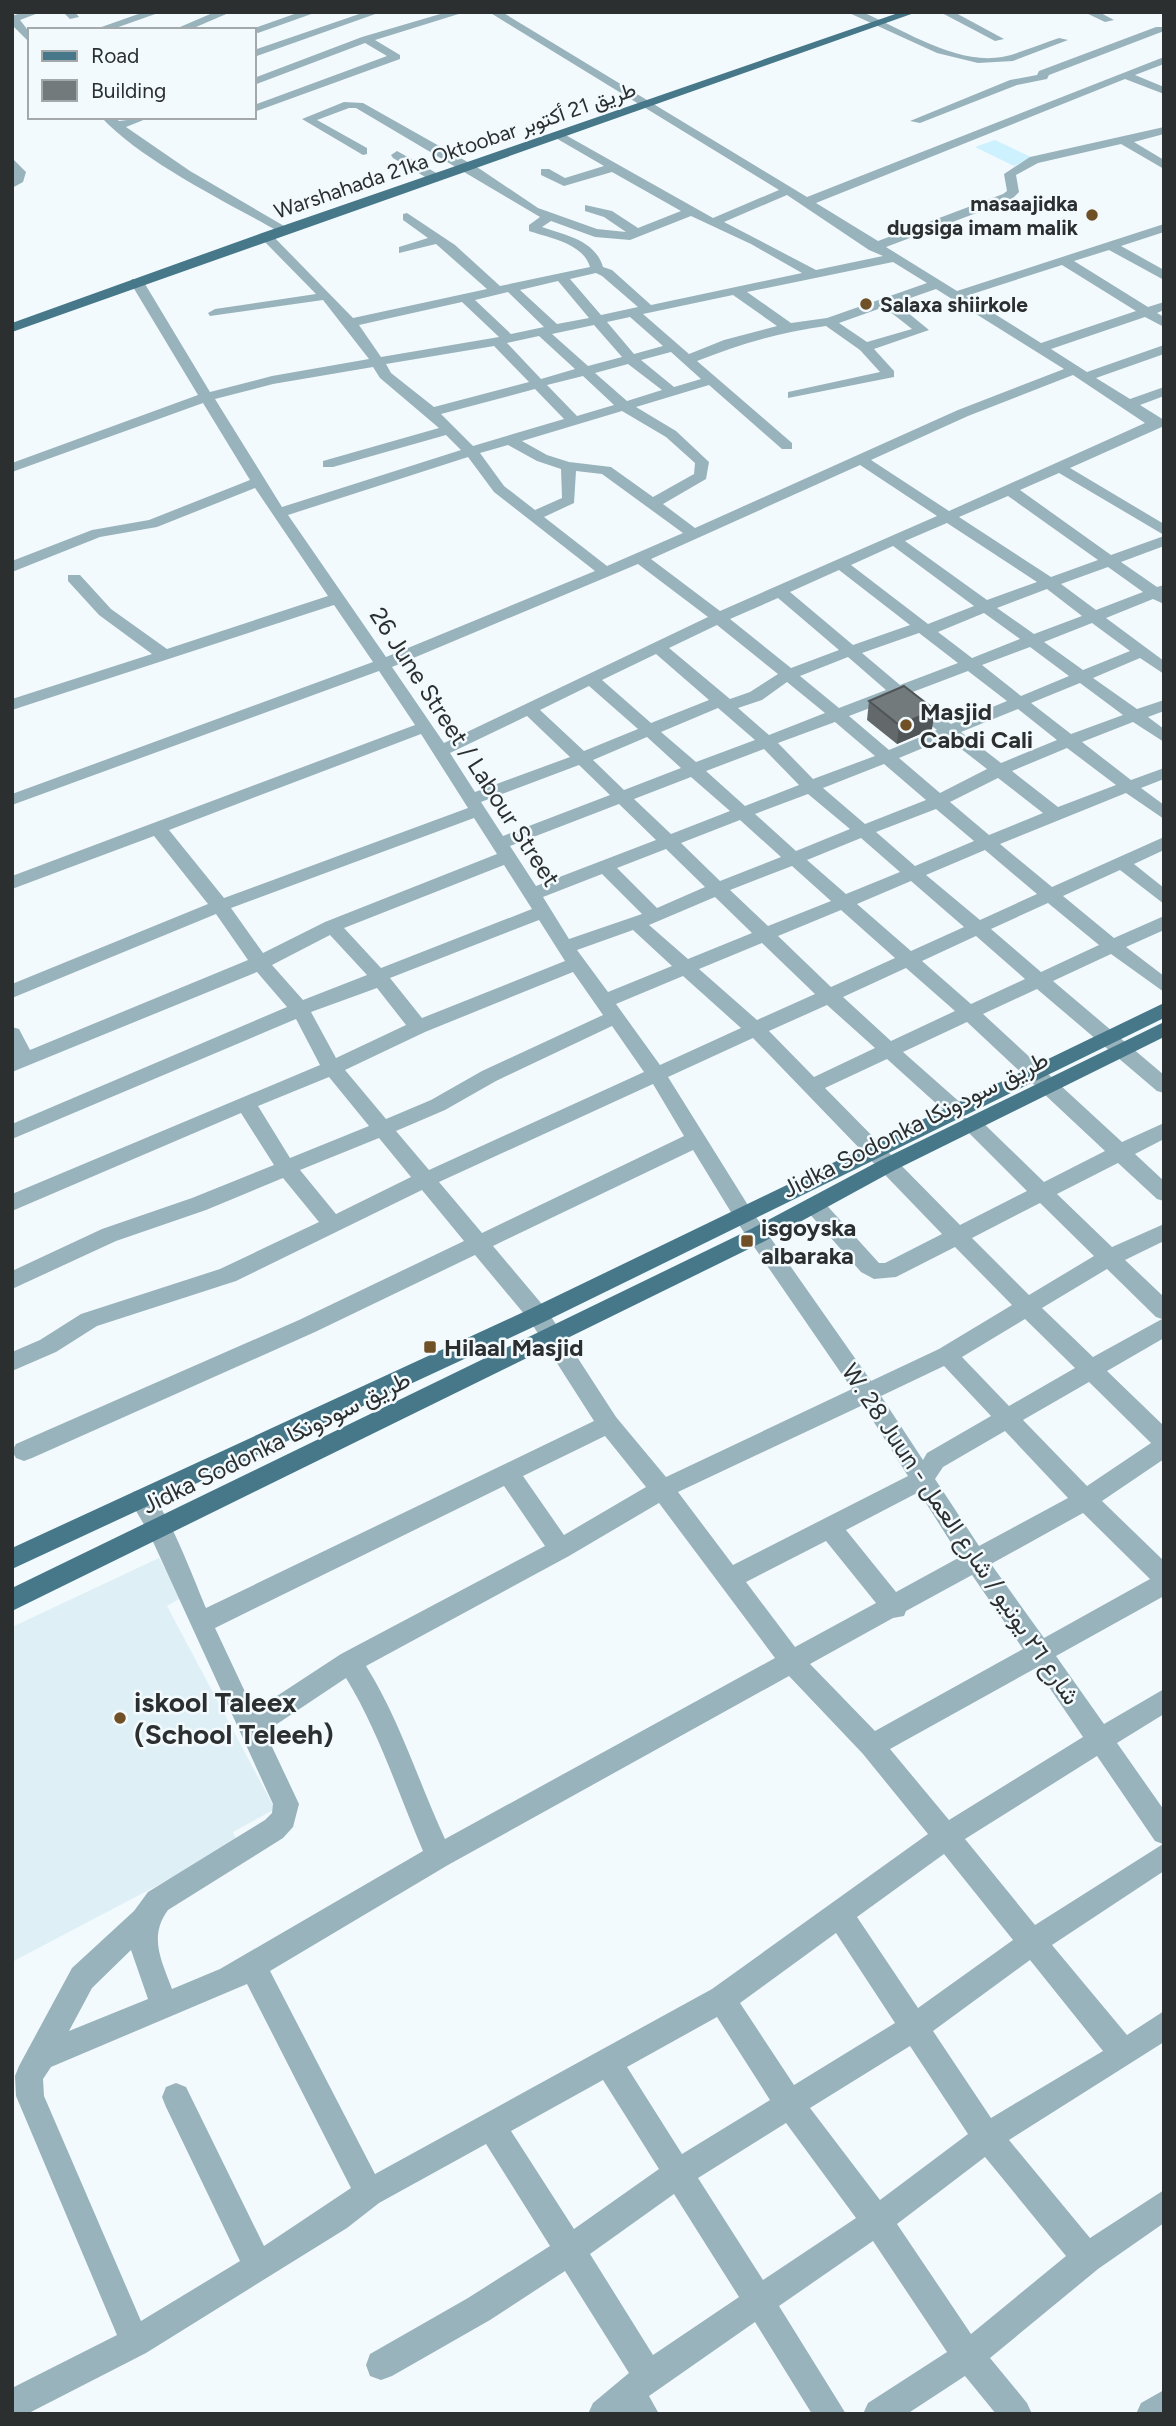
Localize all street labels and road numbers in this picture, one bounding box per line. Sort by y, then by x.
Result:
street label: Warshahada 21ka Oktoobar طريق 21 أكتوبر [271,76,640,225]
street label: 26 June Street / Labour Street [364,602,566,892]
street label: Jidka Sodonka طريق سودونكا [777,1044,1053,1205]
street label: W. 28 Juun - شارع ٢٦ يونيو / شارع العمل [834,1358,1086,1711]
street label: Jidka Sodonka طريق سودونكا [137,1364,415,1521]

